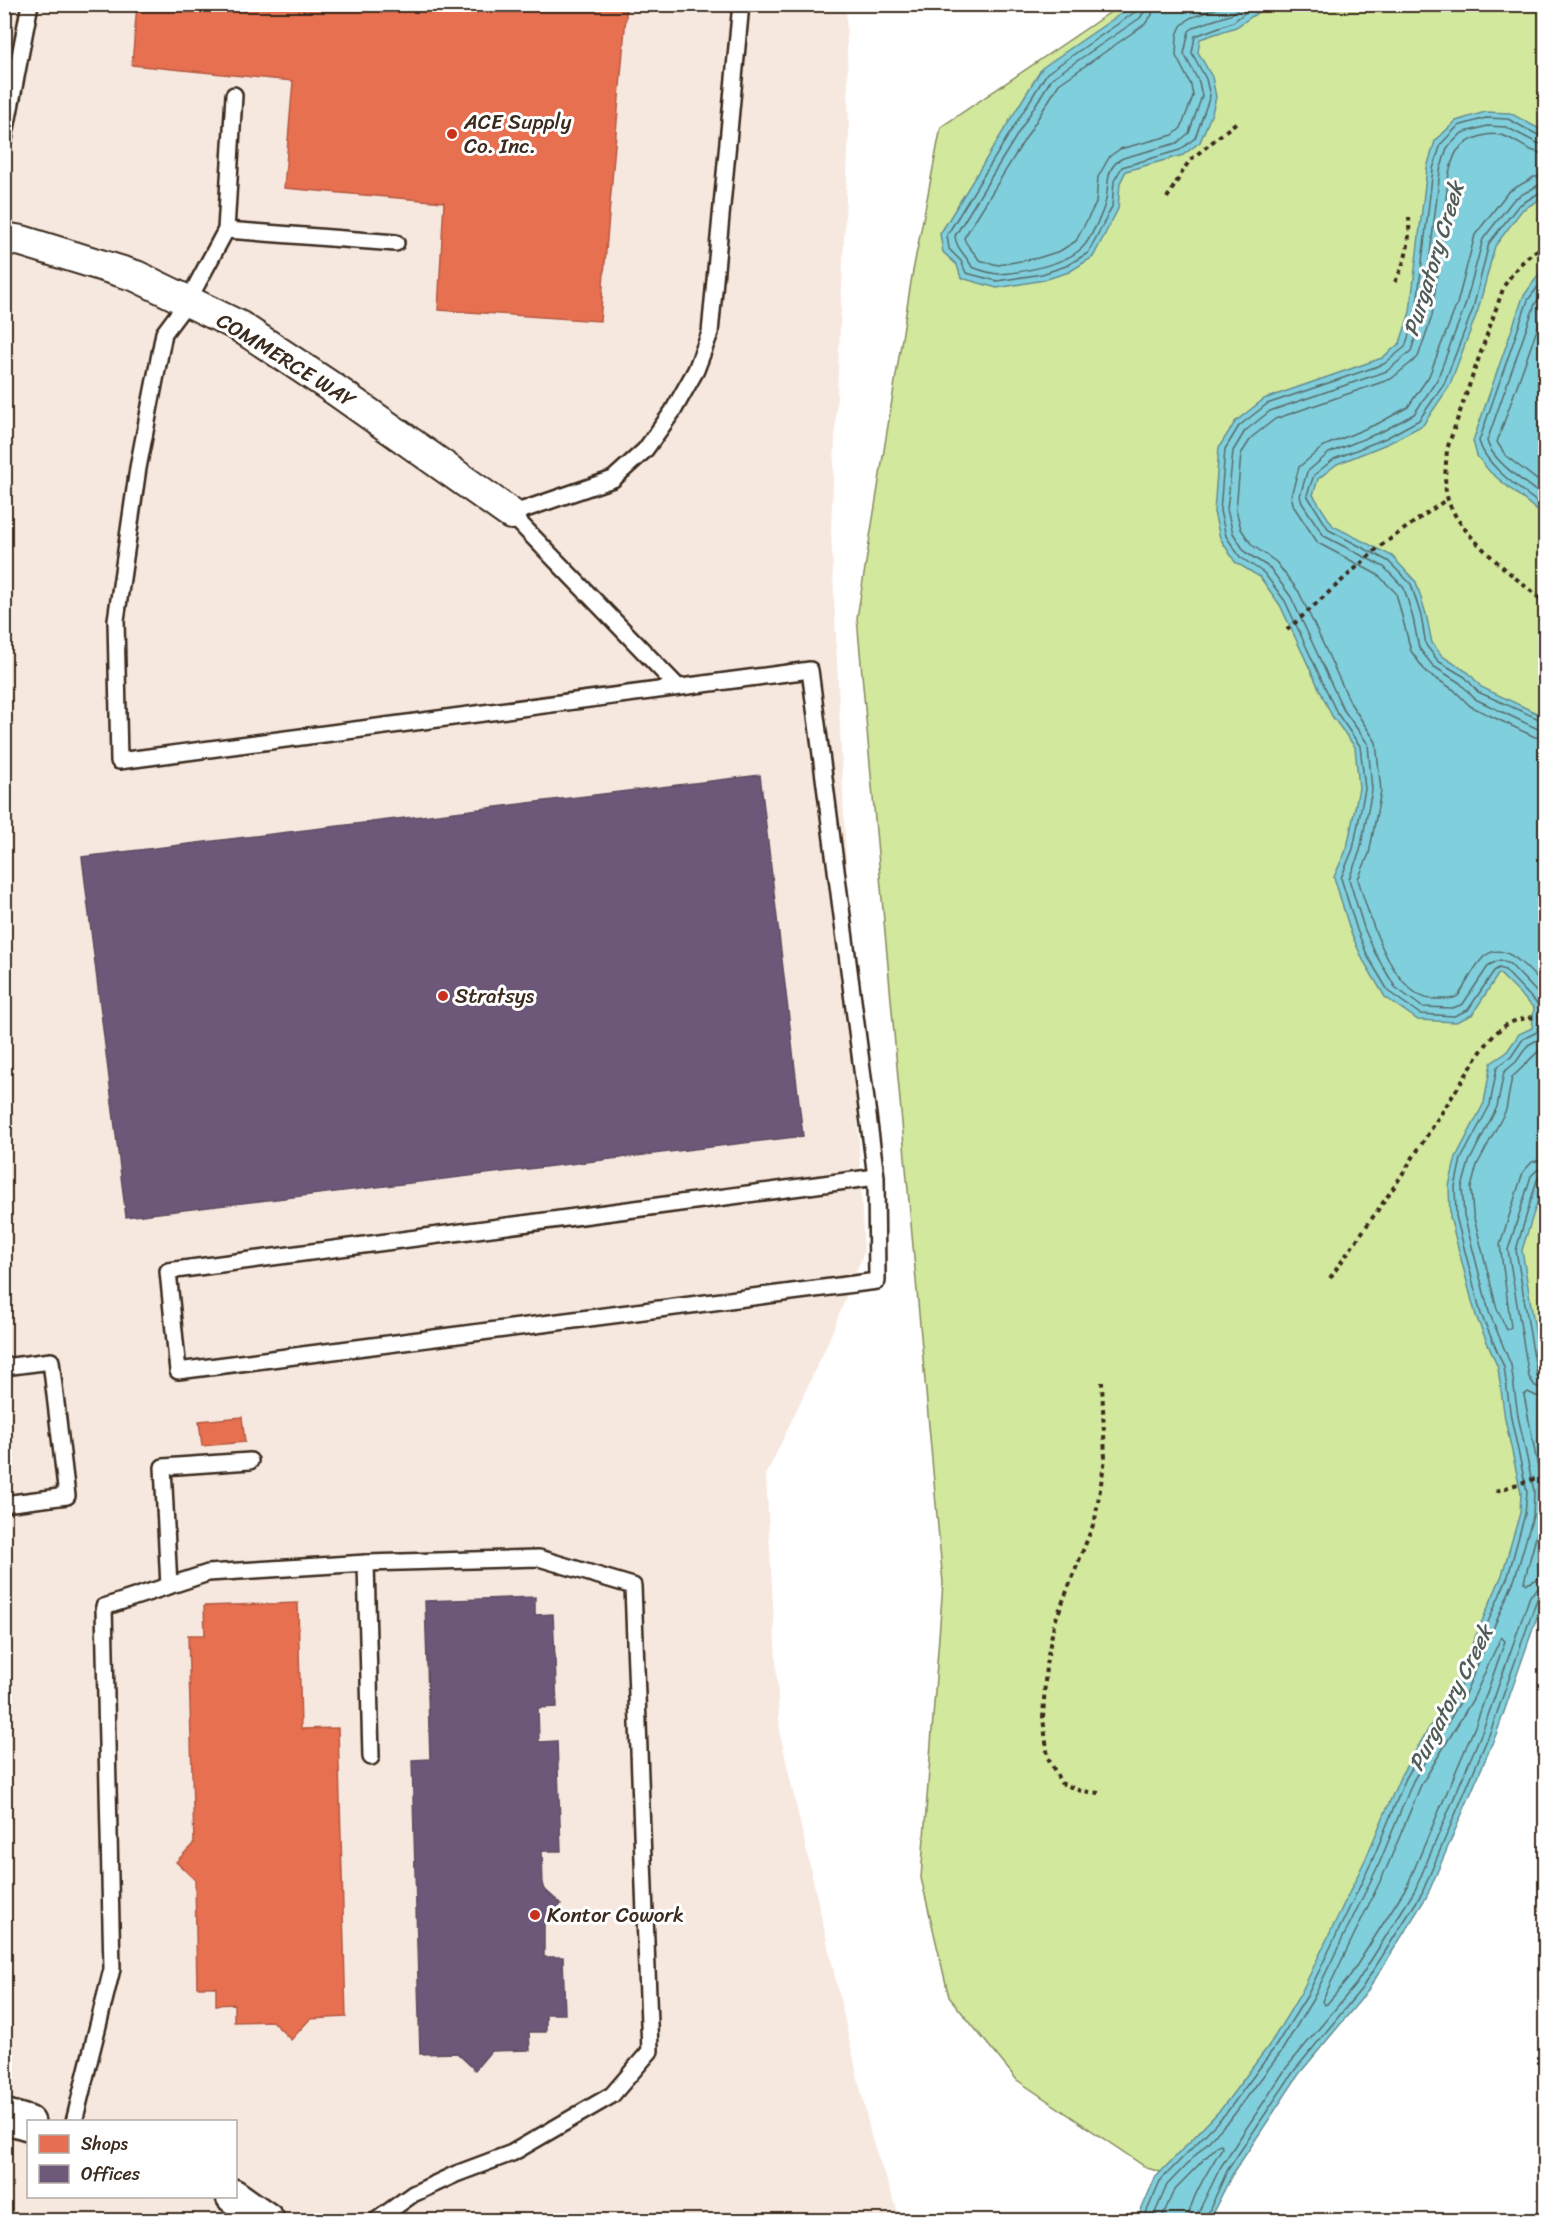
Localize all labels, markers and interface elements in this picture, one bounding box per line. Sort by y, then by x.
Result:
place label: ACE Supply Co. Inc. [463,103,572,165]
marker: ACE Supply Co. Inc. [445,127,459,141]
water label: Purgatory Creek [1392,174,1476,341]
street label: COMMERCE WAY [209,302,364,419]
place label: Stratsys [455,977,535,1015]
marker: Stratsys [436,989,450,1003]
water label: Purgatory Creek [1397,1615,1505,1778]
place label: Kontor Cowork [547,1896,684,1934]
marker: Kontor Cowork [528,1908,542,1922]
legend [27,2120,237,2198]
text: Shops [81,2128,128,2160]
text: Offices [81,2158,141,2190]

